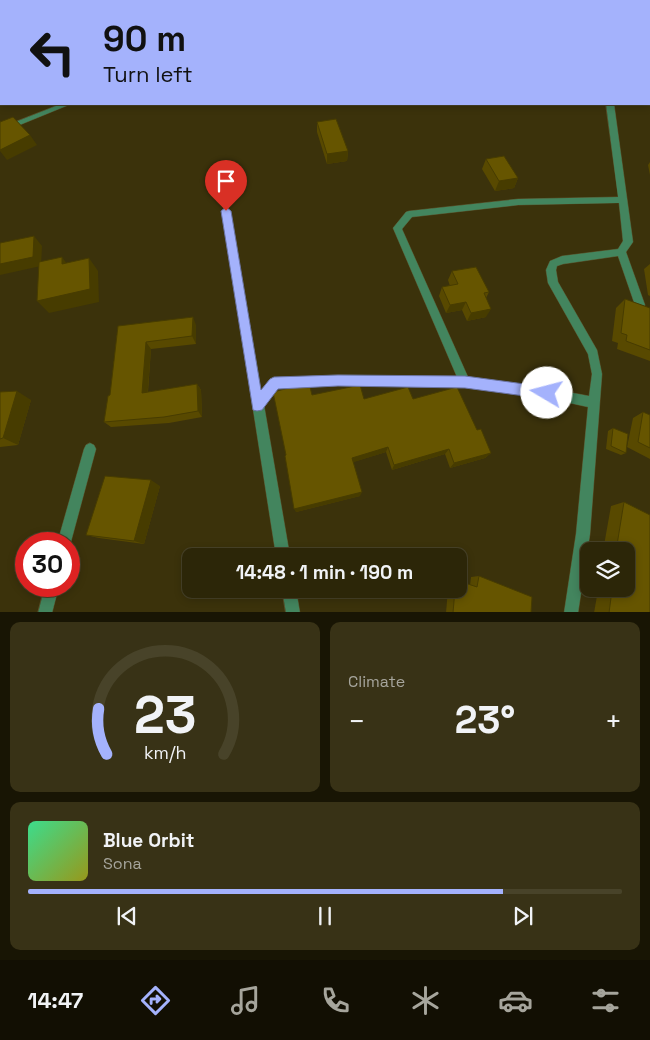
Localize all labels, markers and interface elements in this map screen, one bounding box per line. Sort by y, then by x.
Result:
text: 90 m [103,17,186,61]
icon: left [20,20,85,85]
text: Turn left [103,60,193,88]
pin [205,160,247,211]
icon: arrive [212,167,240,195]
position arrow [520,366,572,418]
speed limit sign: 30 [15,532,80,597]
map controls [580,542,635,597]
button: layers [580,542,635,597]
text: 14:48 · 1 min · 190 m [236,560,413,585]
text: Climate [348,671,405,692]
text: 23 [134,682,196,748]
text: 23° [455,696,515,744]
text: − [348,703,365,739]
text: + [605,703,622,739]
text: km/h [144,741,186,764]
text: Blue Orbit [103,828,194,853]
text: Sona [103,853,142,874]
icon: previous [113,902,141,930]
icon: pause [311,902,339,930]
icon: next [509,902,537,930]
icon: directions [138,983,173,1018]
icon: music [228,983,263,1018]
icon: phone [318,983,353,1018]
icon: climate [408,983,443,1018]
icon: car [498,983,533,1018]
icon: filters [588,983,623,1018]
text: 14:47 [27,986,83,1014]

